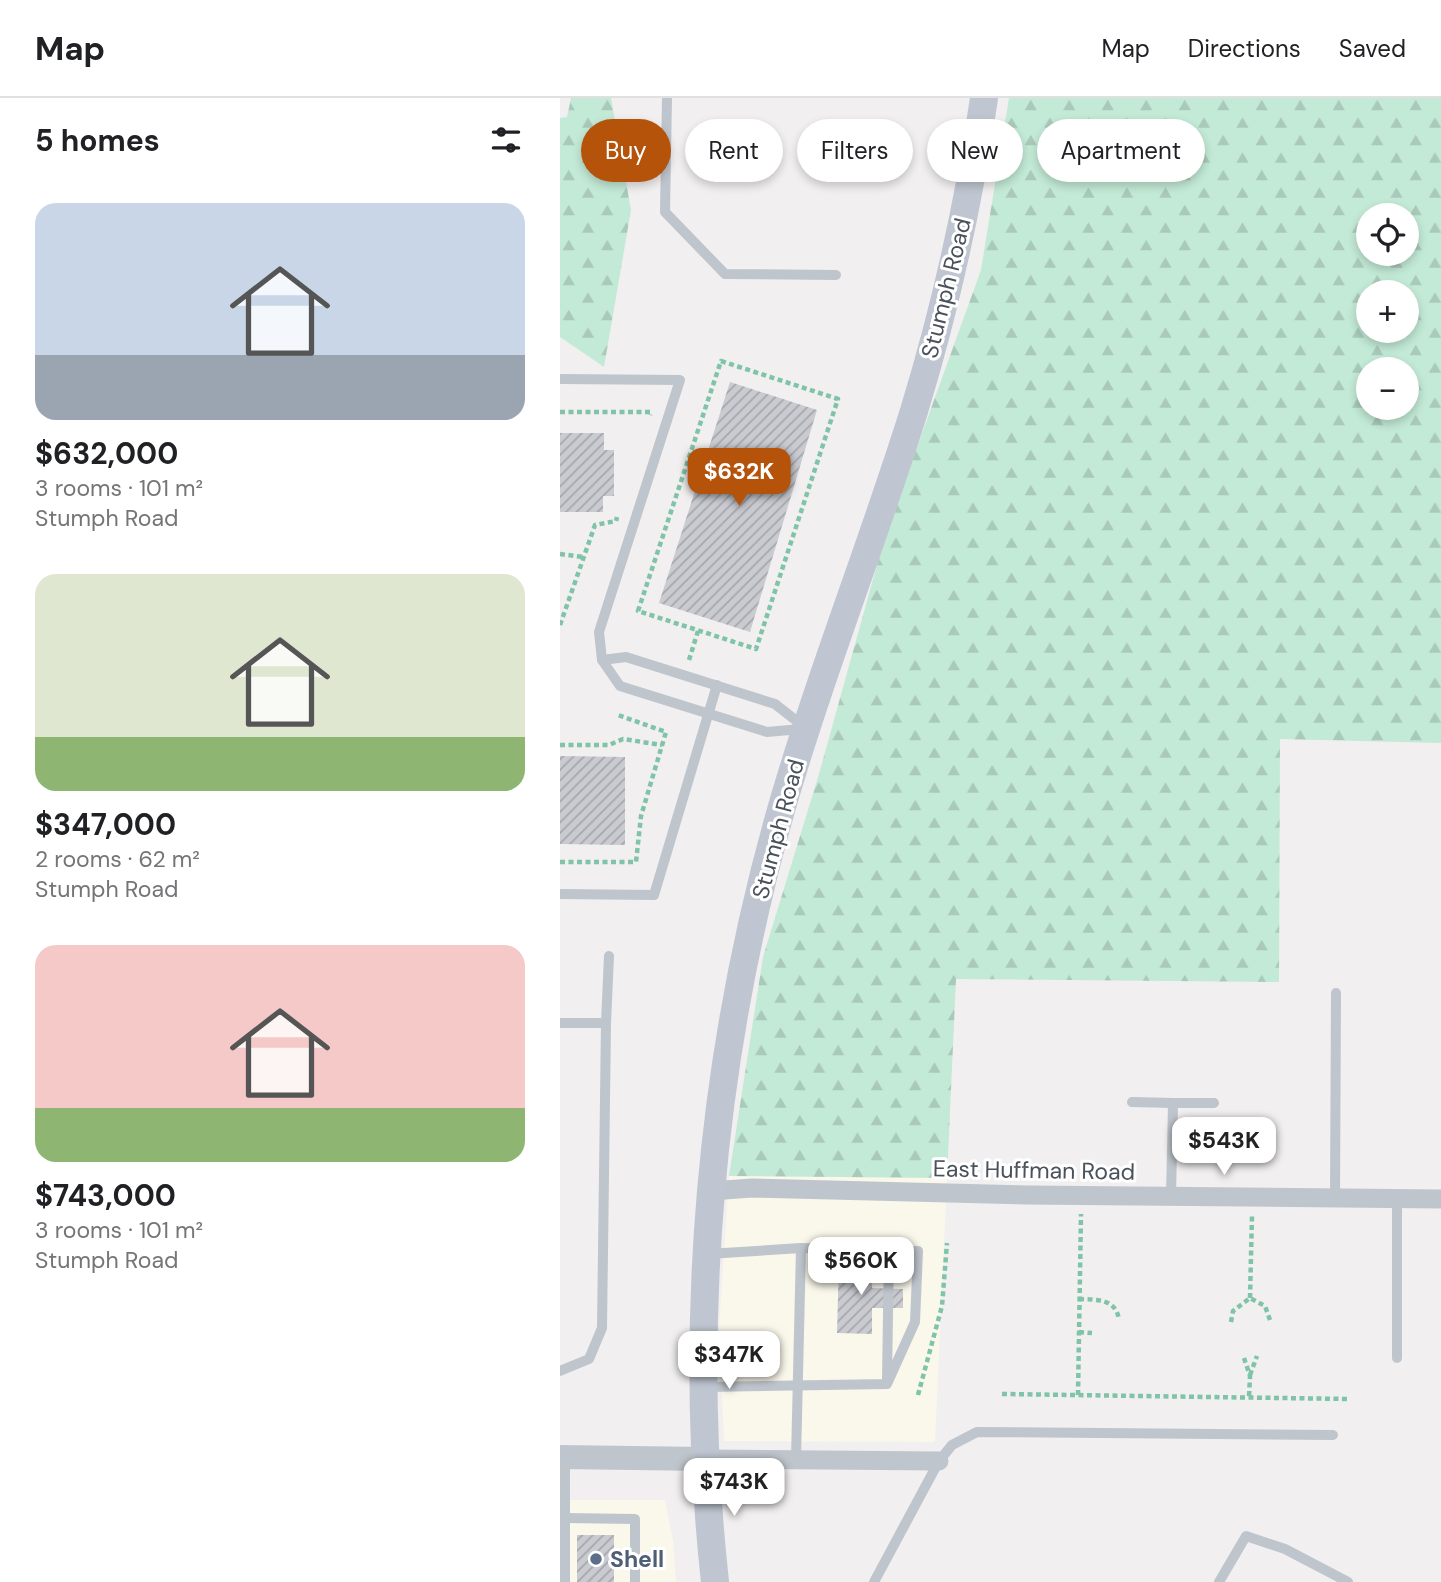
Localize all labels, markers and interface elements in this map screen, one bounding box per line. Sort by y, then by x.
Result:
text: Map [35,27,105,70]
text: Map [1102,33,1150,64]
text: Directions [1188,33,1301,64]
text: Saved [1339,33,1406,64]
chip: Buy [581,119,671,182]
chip: Rent [685,119,783,182]
chip: Filters [797,119,913,182]
chip: New [927,119,1023,182]
chip: Apartment [1037,119,1205,182]
text: 5 homes [35,121,160,160]
icon: filters [487,121,525,159]
map controls [1356,203,1419,420]
button: locate [1356,203,1419,266]
street label: Stumph Road [914,215,978,361]
icon: home [217,248,343,374]
button: + [1356,280,1419,343]
button: − [1356,357,1419,420]
text: $632,000 [35,434,178,473]
pin: $632K [690,448,788,508]
text: $632K [704,456,774,486]
text: 3 rooms · 101 m² [35,473,203,503]
text: Stumph Road [35,503,178,533]
icon: home [217,619,343,745]
street label: Stumph Road [745,756,811,902]
text: $347,000 [35,805,176,844]
text: 2 rooms · 62 m² [35,844,200,874]
text: Stumph Road [35,874,178,904]
icon: home [217,990,343,1116]
pin: $543K [1175,1118,1273,1177]
text: $543K [1188,1125,1260,1155]
street label: East Huffman Road [933,1153,1135,1187]
text: $743,000 [35,1176,176,1215]
text: 3 rooms · 101 m² [35,1215,203,1245]
pin: $560K [812,1238,910,1297]
text: Stumph Road [35,1245,178,1275]
text: $560K [824,1245,898,1275]
pin: $347K [680,1332,778,1391]
text: $347K [694,1339,764,1369]
pin: $743K [685,1458,783,1518]
text: $743K [700,1466,768,1496]
place label: Shell [610,1544,664,1574]
marker: Shell [588,1551,604,1567]

